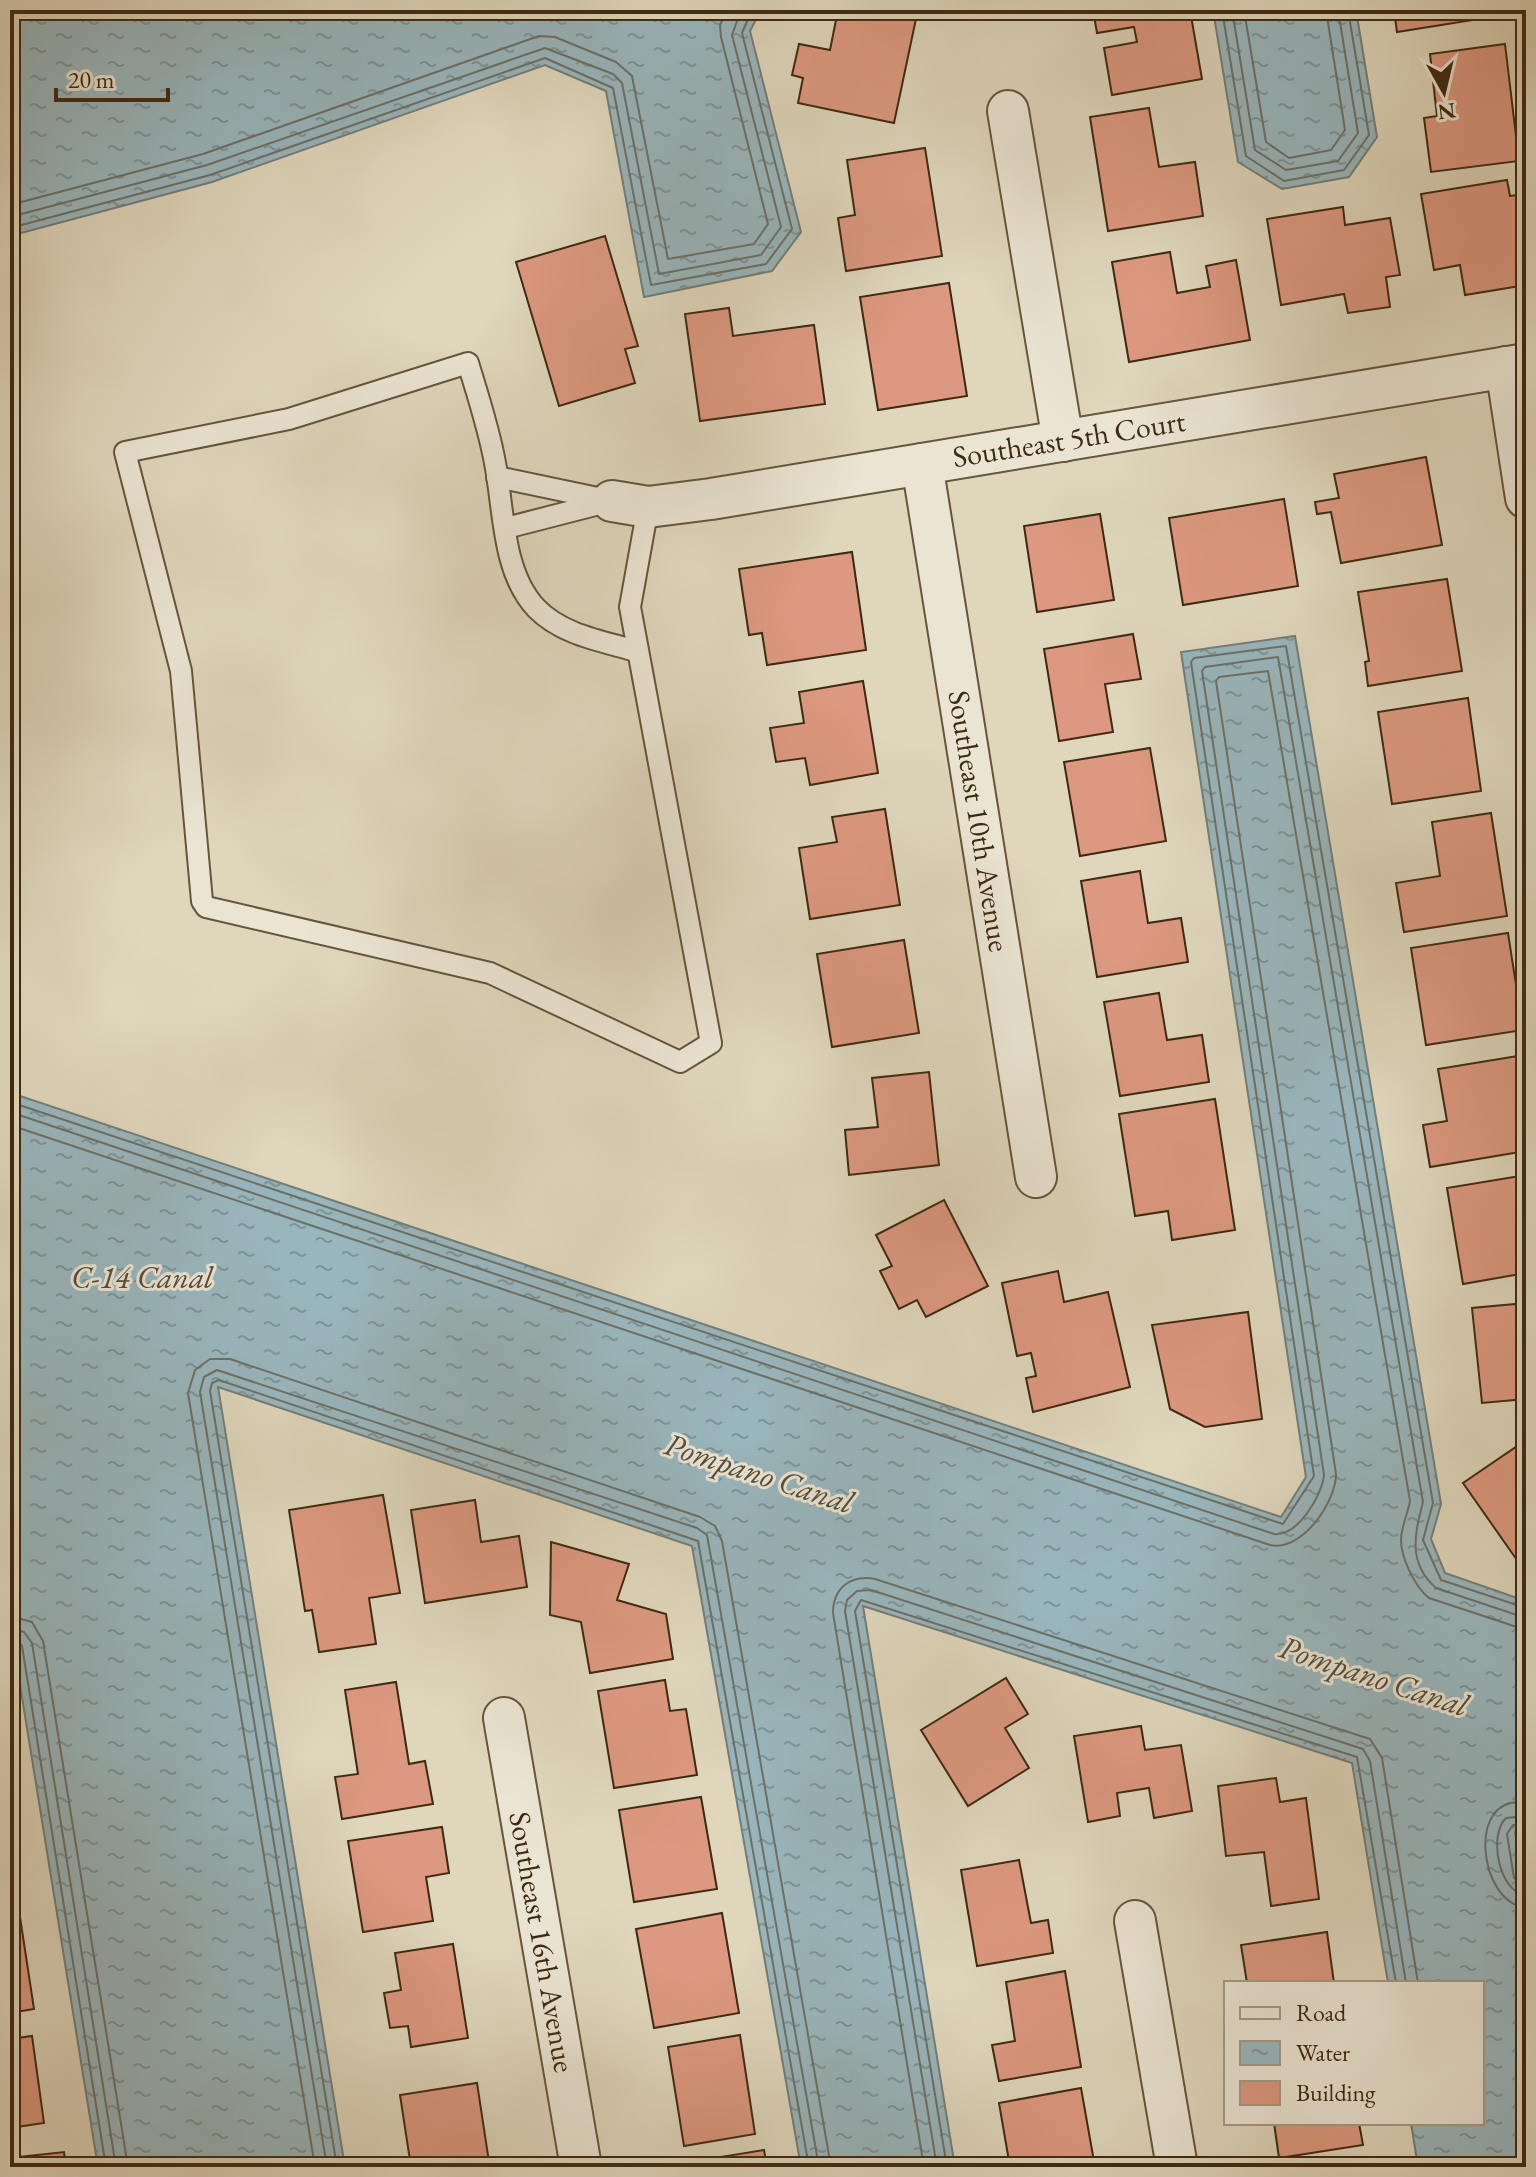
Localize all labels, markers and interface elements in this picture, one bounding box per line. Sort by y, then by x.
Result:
scale bar [56,52,168,102]
north arrow [1404,52,1484,132]
text: 20 m [68,64,115,95]
text: N [1436,96,1458,127]
street label: Southeast 5th Court [950,401,1189,476]
street label: Southeast 10th Avenue [940,687,1019,954]
water label: C-14 Canal [71,1256,214,1298]
water label: Pompano Canal [659,1423,860,1524]
water label: Pompano Canal [1274,1626,1475,1727]
street label: Southeast 16th Avenue [500,1809,585,2075]
legend [1224,1981,1484,2125]
text: Road [1296,1997,1347,2028]
text: Water [1296,2037,1350,2068]
text: Building [1296,2077,1376,2108]

